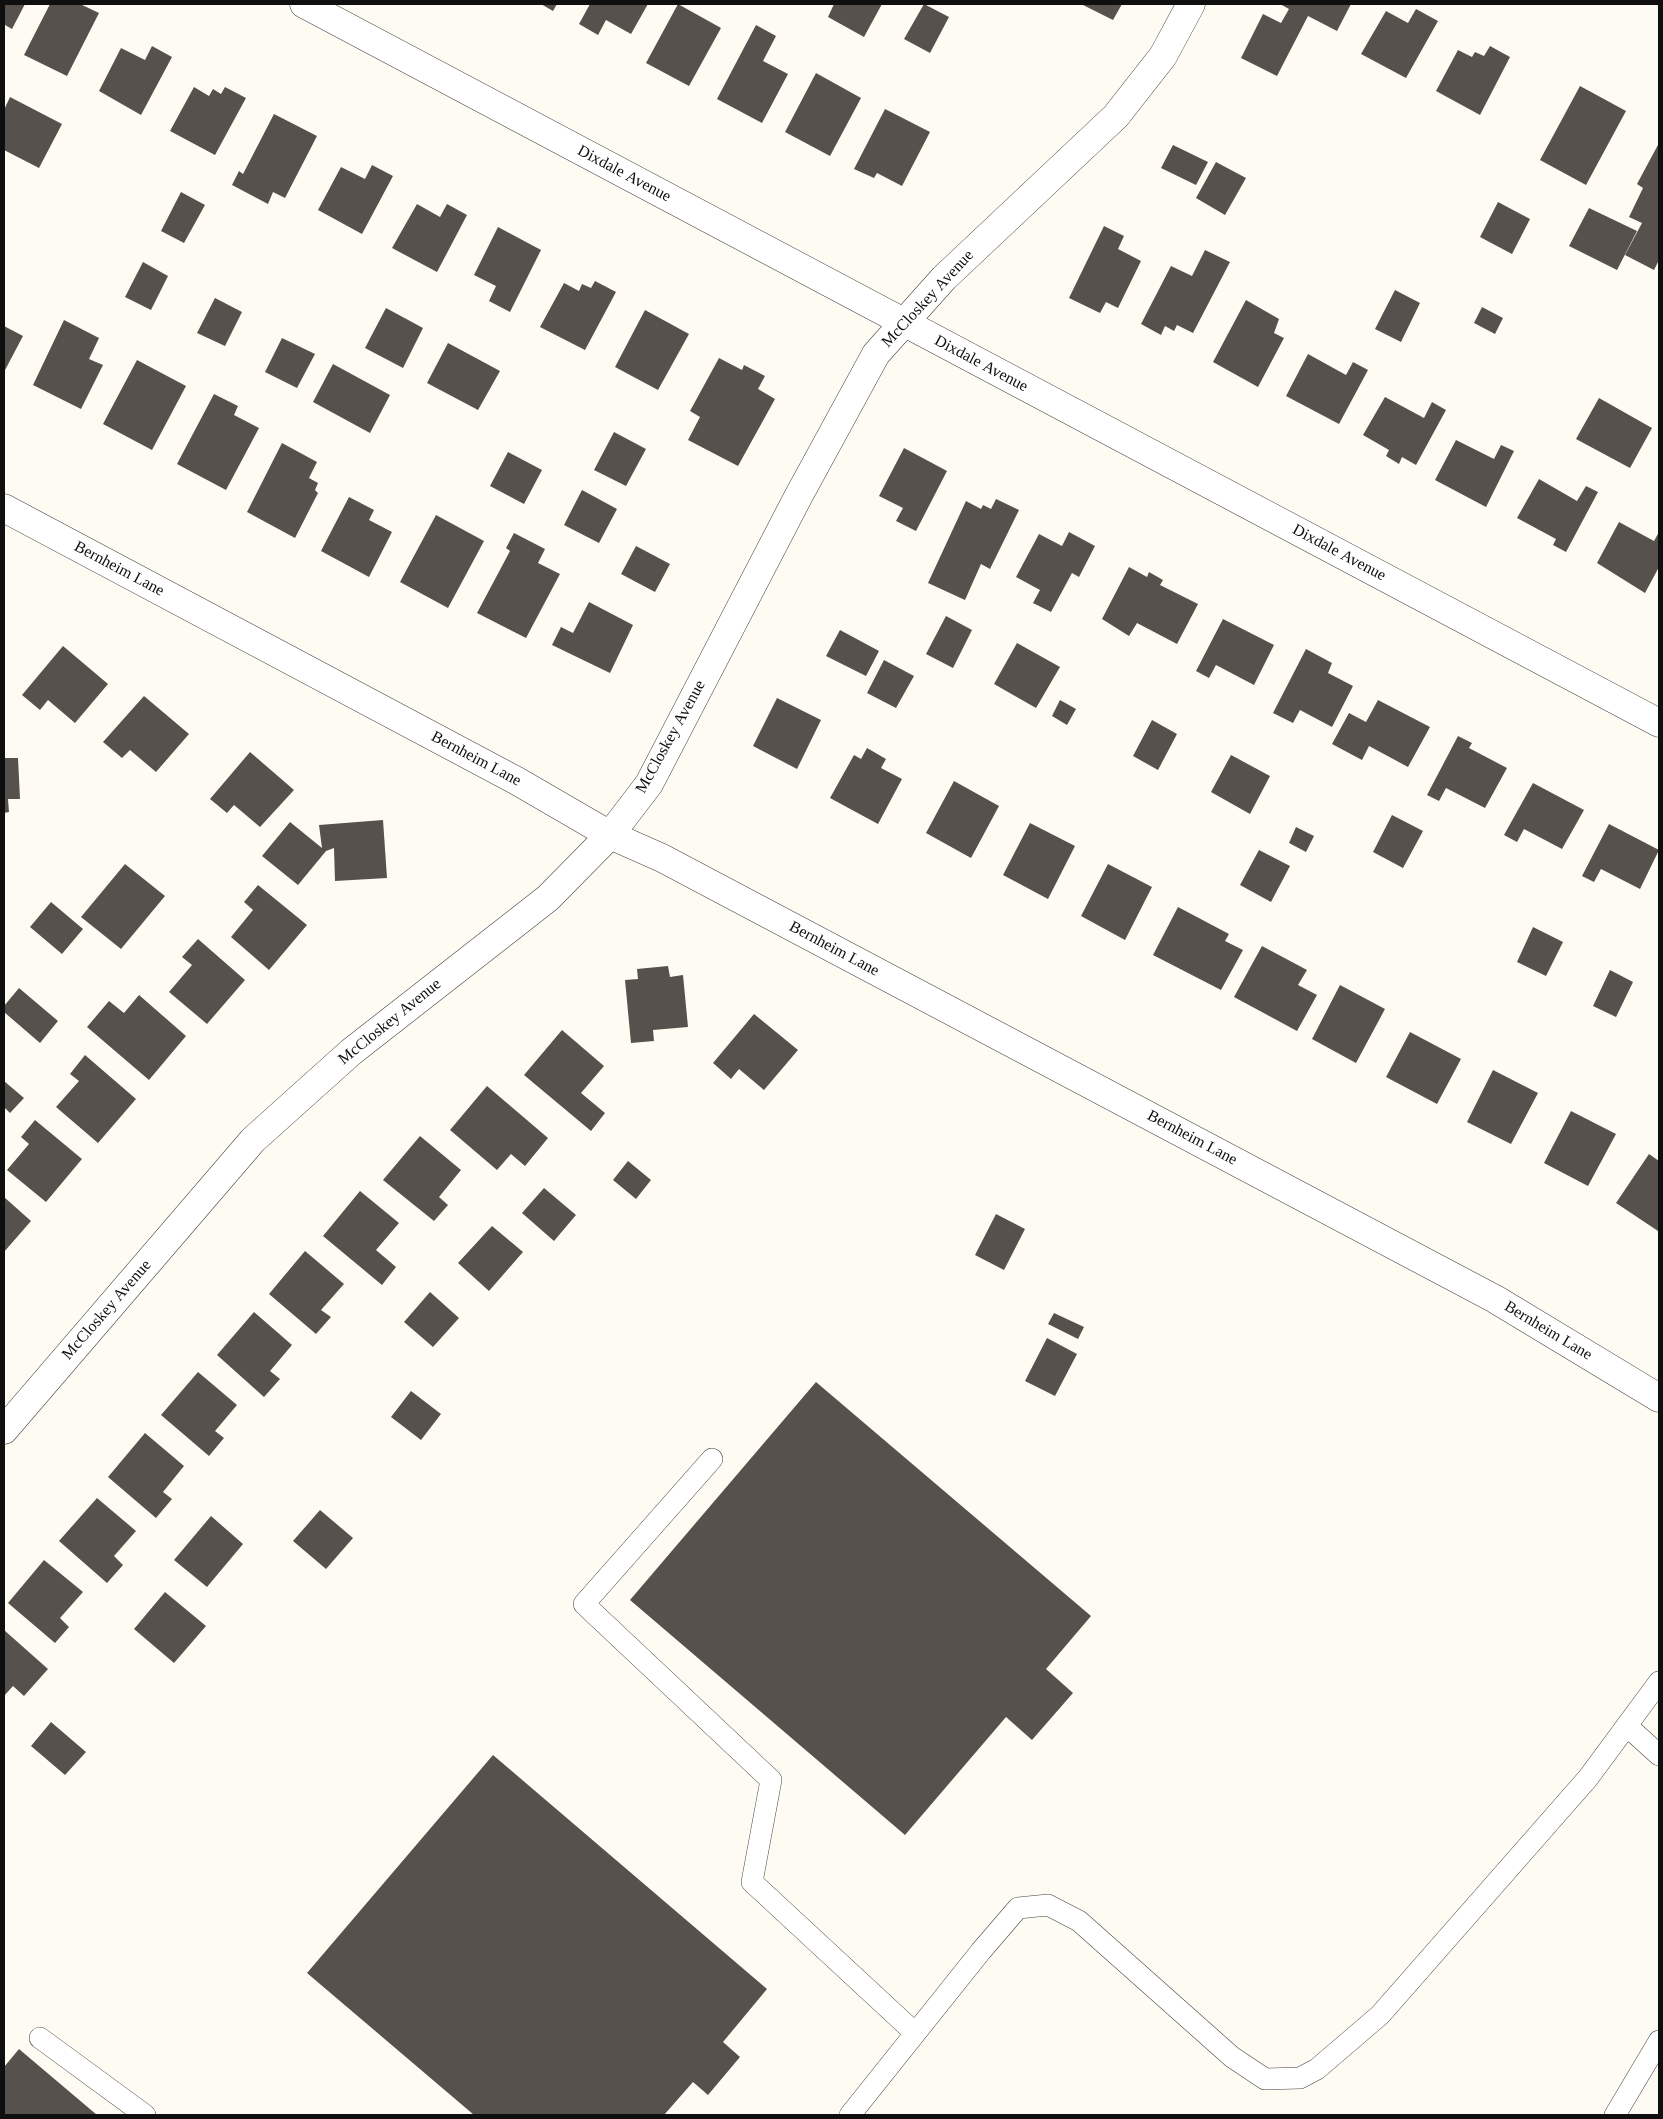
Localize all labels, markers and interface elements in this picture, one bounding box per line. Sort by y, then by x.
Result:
street label: Dixdale Avenue [574,141,674,207]
street label: McCloskey Avenue [878,246,978,352]
street label: Dixdale Avenue [931,331,1031,397]
street label: Dixdale Avenue [1289,520,1389,586]
street label: Bernheim Lane [71,537,167,601]
street label: McCloskey Avenue [632,677,710,797]
street label: Bernheim Lane [428,727,524,791]
street label: Bernheim Lane [786,917,882,981]
street label: McCloskey Avenue [335,975,445,1069]
street label: Bernheim Lane [1144,1106,1240,1170]
street label: McCloskey Avenue [58,1256,156,1364]
street label: Bernheim Lane [1501,1297,1595,1365]

